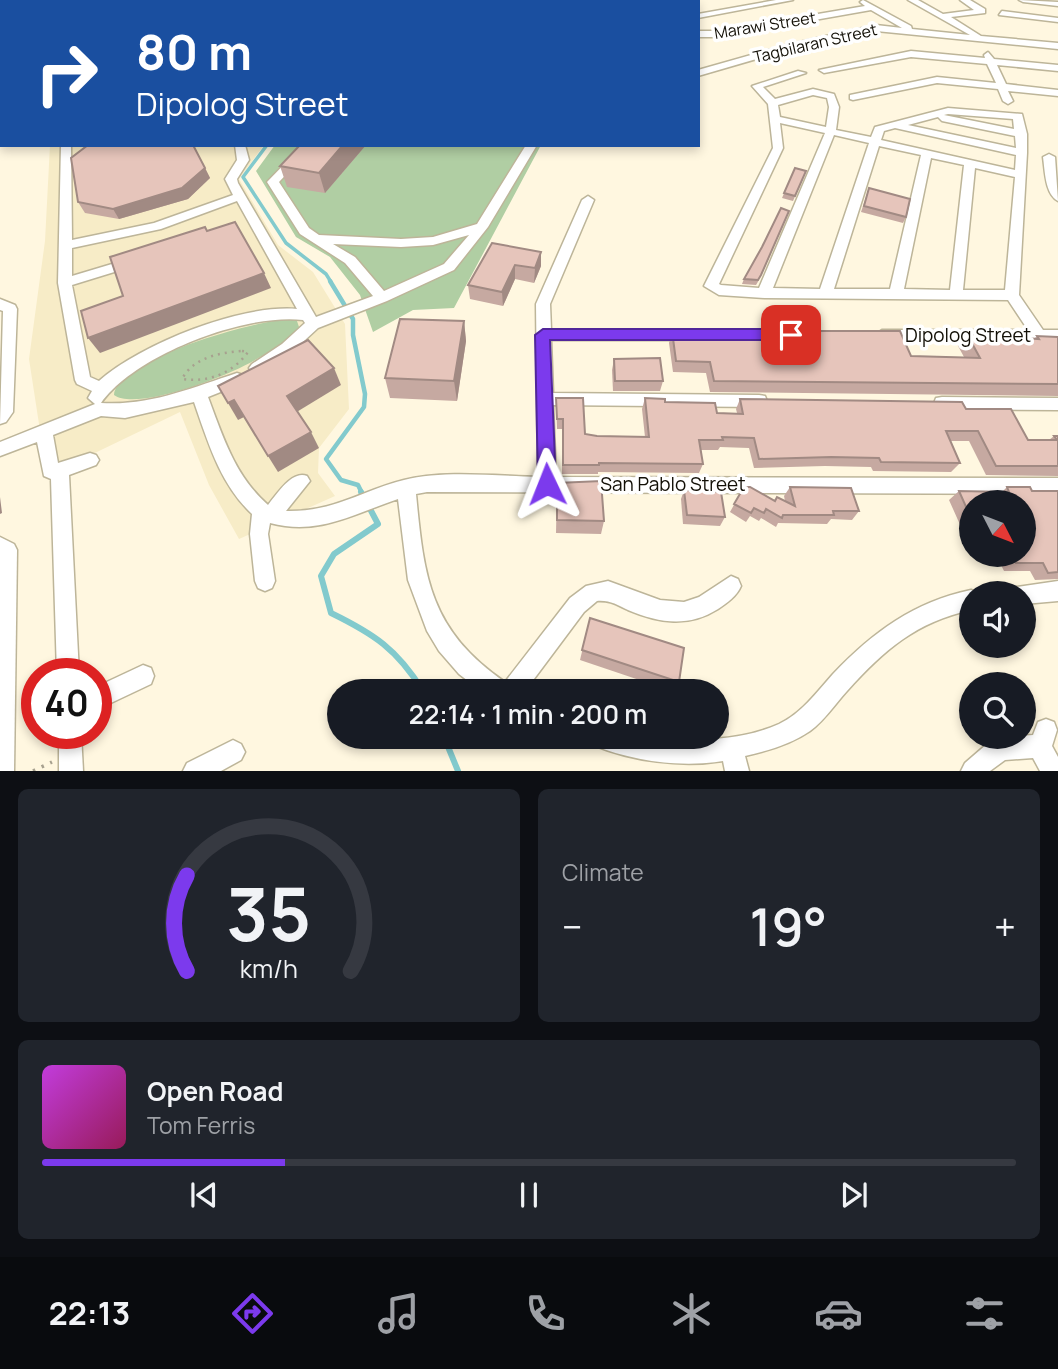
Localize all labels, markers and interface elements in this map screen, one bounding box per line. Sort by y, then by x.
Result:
street label: Marawi Street [713,6,817,44]
text: 80 m [136,18,252,85]
street label: Tagbilaran Street [751,18,879,68]
icon: right [21,28,112,119]
text: Dipolog Street [136,82,349,126]
pin [761,305,821,365]
icon: arrive [772,316,810,354]
street label: Dipolog Street [905,322,1031,348]
position arrow [510,447,584,521]
street label: San Pablo Street [600,471,746,497]
north arrow [959,490,1036,567]
map controls [959,490,1036,749]
button: sound [959,581,1036,658]
speed limit sign: 40 [21,658,112,749]
button: search [959,672,1036,749]
text: 22:14 · 1 min · 200 m [409,696,647,732]
text: Climate [562,856,644,888]
text: 35 [227,864,312,964]
text: 19° [749,891,827,962]
text: − [562,900,583,952]
text: + [994,900,1016,952]
text: km/h [240,951,298,986]
text: Open Road [147,1073,283,1109]
text: Tom Ferris [147,1109,255,1141]
icon: previous [185,1176,223,1214]
icon: pause [510,1176,548,1214]
icon: next [835,1176,873,1214]
icon: directions [228,1289,277,1338]
icon: music [374,1289,423,1338]
icon: phone [521,1289,570,1338]
icon: climate [667,1289,716,1338]
icon: car [814,1289,863,1338]
icon: filters [960,1289,1009,1338]
text: 22:13 [49,1291,130,1335]

